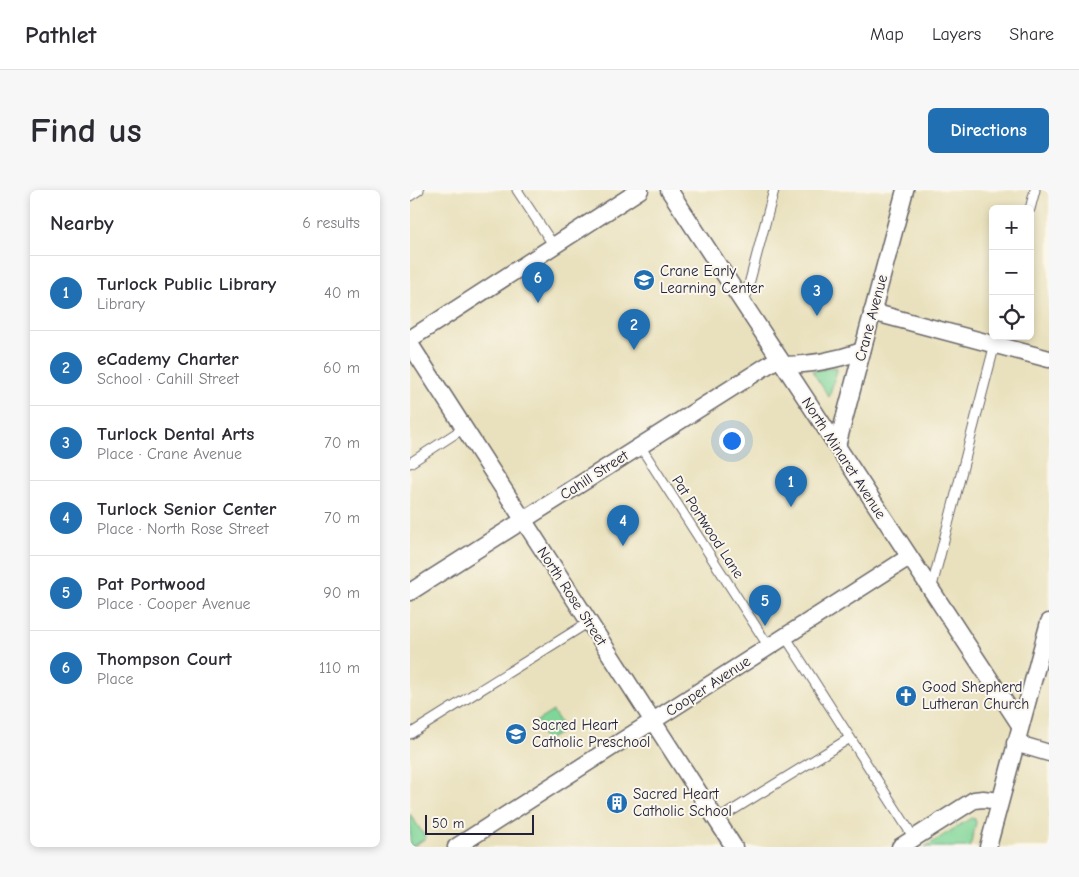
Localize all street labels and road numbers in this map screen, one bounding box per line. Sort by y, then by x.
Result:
street label: Crane Avenue [851,272,891,363]
street label: North Minaret Avenue [798,394,890,523]
street label: Cahill Street [557,446,632,504]
street label: Pat Portwood Lane [668,472,748,582]
street label: North Rose Street [533,543,611,649]
street label: Cooper Avenue [662,652,754,720]

